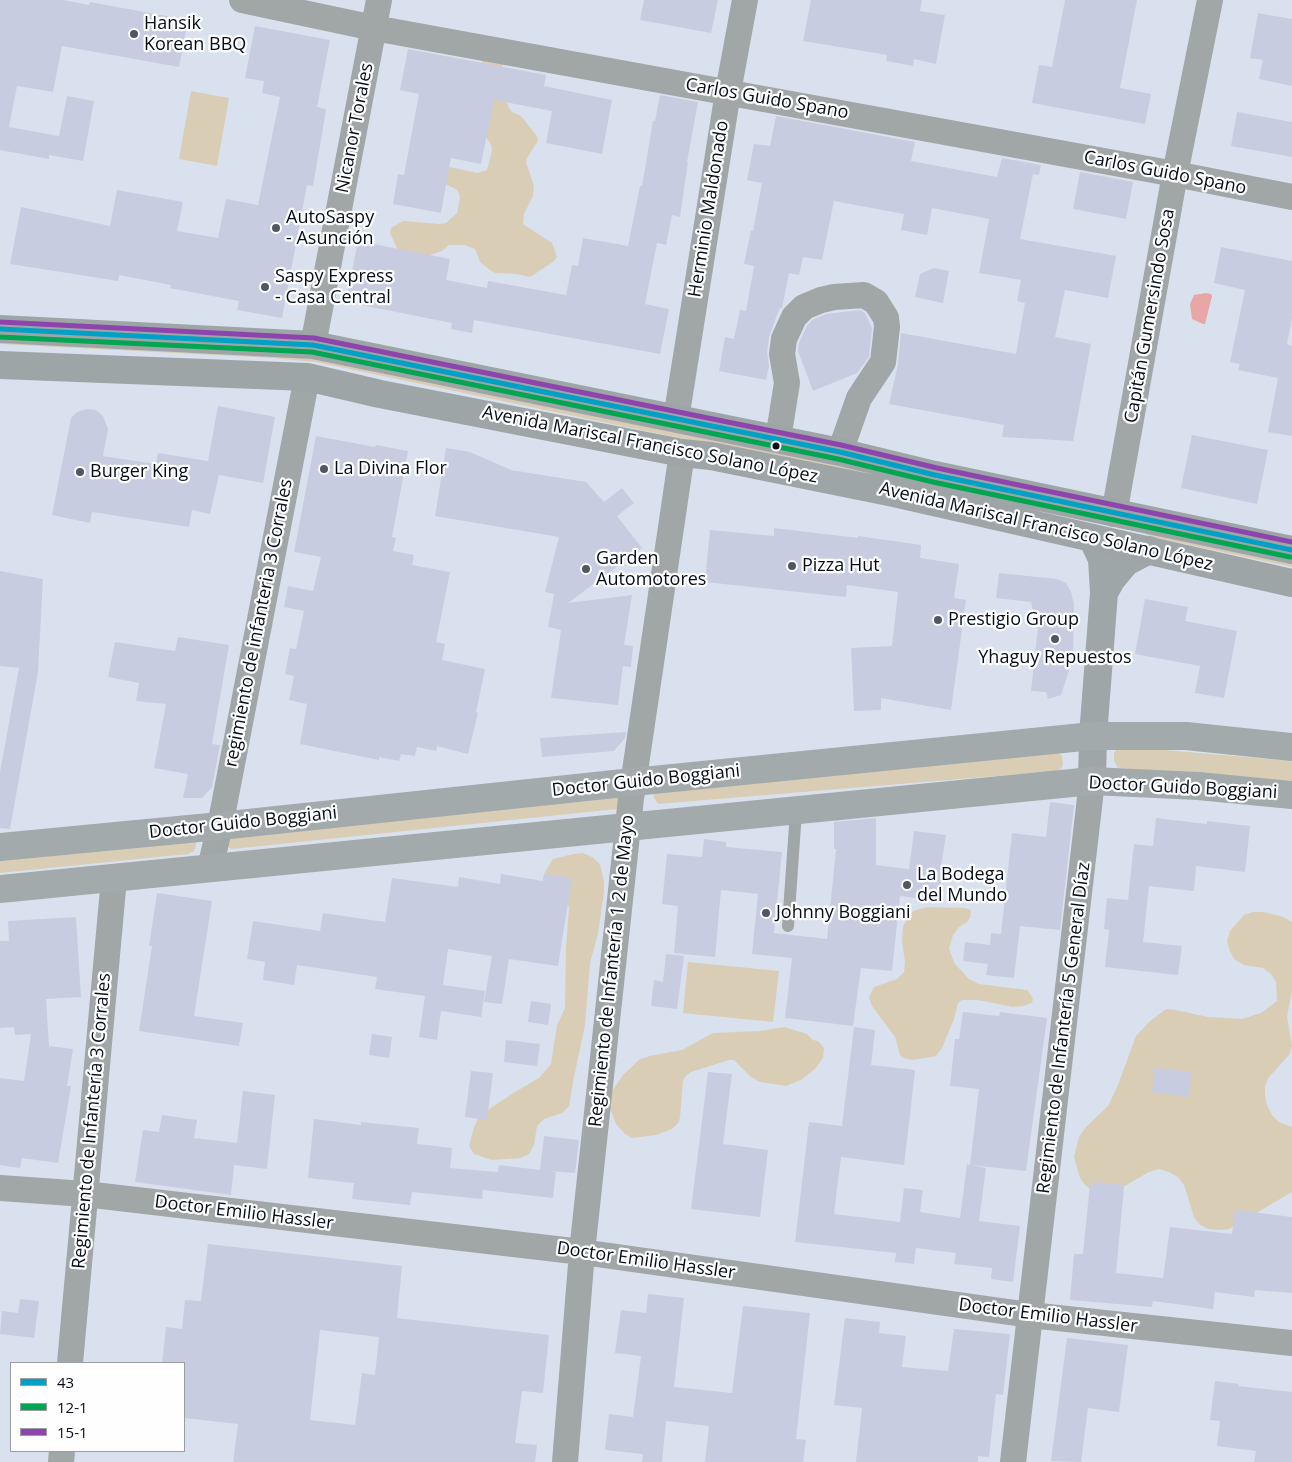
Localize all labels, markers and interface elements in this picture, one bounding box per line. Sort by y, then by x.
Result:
place label: Hansik Korean BBQ [144,13,246,56]
marker: Hansik Korean BBQ [128,28,140,40]
street label: Nicanor Torales [332,61,378,195]
street label: Carlos Guido Spano [684,74,850,124]
street label: Herminio Maldonado [684,119,734,299]
street label: Carlos Guido Spano [1082,147,1248,199]
place label: AutoSaspy - Asunción [286,207,374,250]
street label: Capitán Gumersindo Sosa [1121,207,1179,425]
marker: AutoSaspy - Asunción [270,222,282,234]
place label: Saspy Express - Casa Central [275,266,393,308]
marker: Saspy Express - Casa Central [259,281,271,293]
street label: Avenida Mariscal Francisco Solano López [480,402,820,488]
unlabelled marker [771,441,781,451]
place label: La Divina Flor [334,458,447,480]
place label: Burger King [90,461,188,483]
marker: La Divina Flor [318,463,330,475]
marker: Burger King [74,466,86,478]
street label: regimiento de infanteria 3 Corrales [220,477,298,769]
street label: Avenida Mariscal Francisco Solano López [877,478,1215,576]
place label: Garden Automotores [596,548,706,590]
place label: Pizza Hut [802,555,880,577]
marker: Pizza Hut [786,560,798,572]
marker: Garden Automotores [580,563,592,575]
place label: Prestigio Group [948,609,1079,631]
marker: Prestigio Group [932,614,944,626]
marker: Yhaguy Repuestos [1049,633,1061,645]
place label: Yhaguy Repuestos [978,647,1132,669]
street label: Doctor Guido Boggiani [551,760,741,802]
street label: Doctor Guido Boggiani [1088,772,1278,804]
street label: Doctor Guido Boggiani [148,802,338,844]
street label: Regimiento de Infantería 1 2 de Mayo [585,814,639,1128]
street label: Regimiento de Infantería 5 General Díaz [1033,861,1095,1195]
place label: La Bodega del Mundo [917,864,1007,906]
marker: La Bodega del Mundo [901,879,913,891]
place label: Johnny Boggiani [776,902,911,924]
marker: Johnny Boggiani [760,907,772,919]
street label: Regimiento de Infantería 3 Corrales [68,972,116,1270]
street label: Doctor Emilio Hassler [153,1191,335,1235]
street label: Doctor Emilio Hassler [555,1238,737,1284]
street label: Doctor Emilio Hassler [957,1294,1139,1338]
legend [10,1362,185,1452]
text: 43 [57,1372,74,1392]
text: 12-1 [57,1397,88,1417]
text: 15-1 [57,1422,88,1442]

